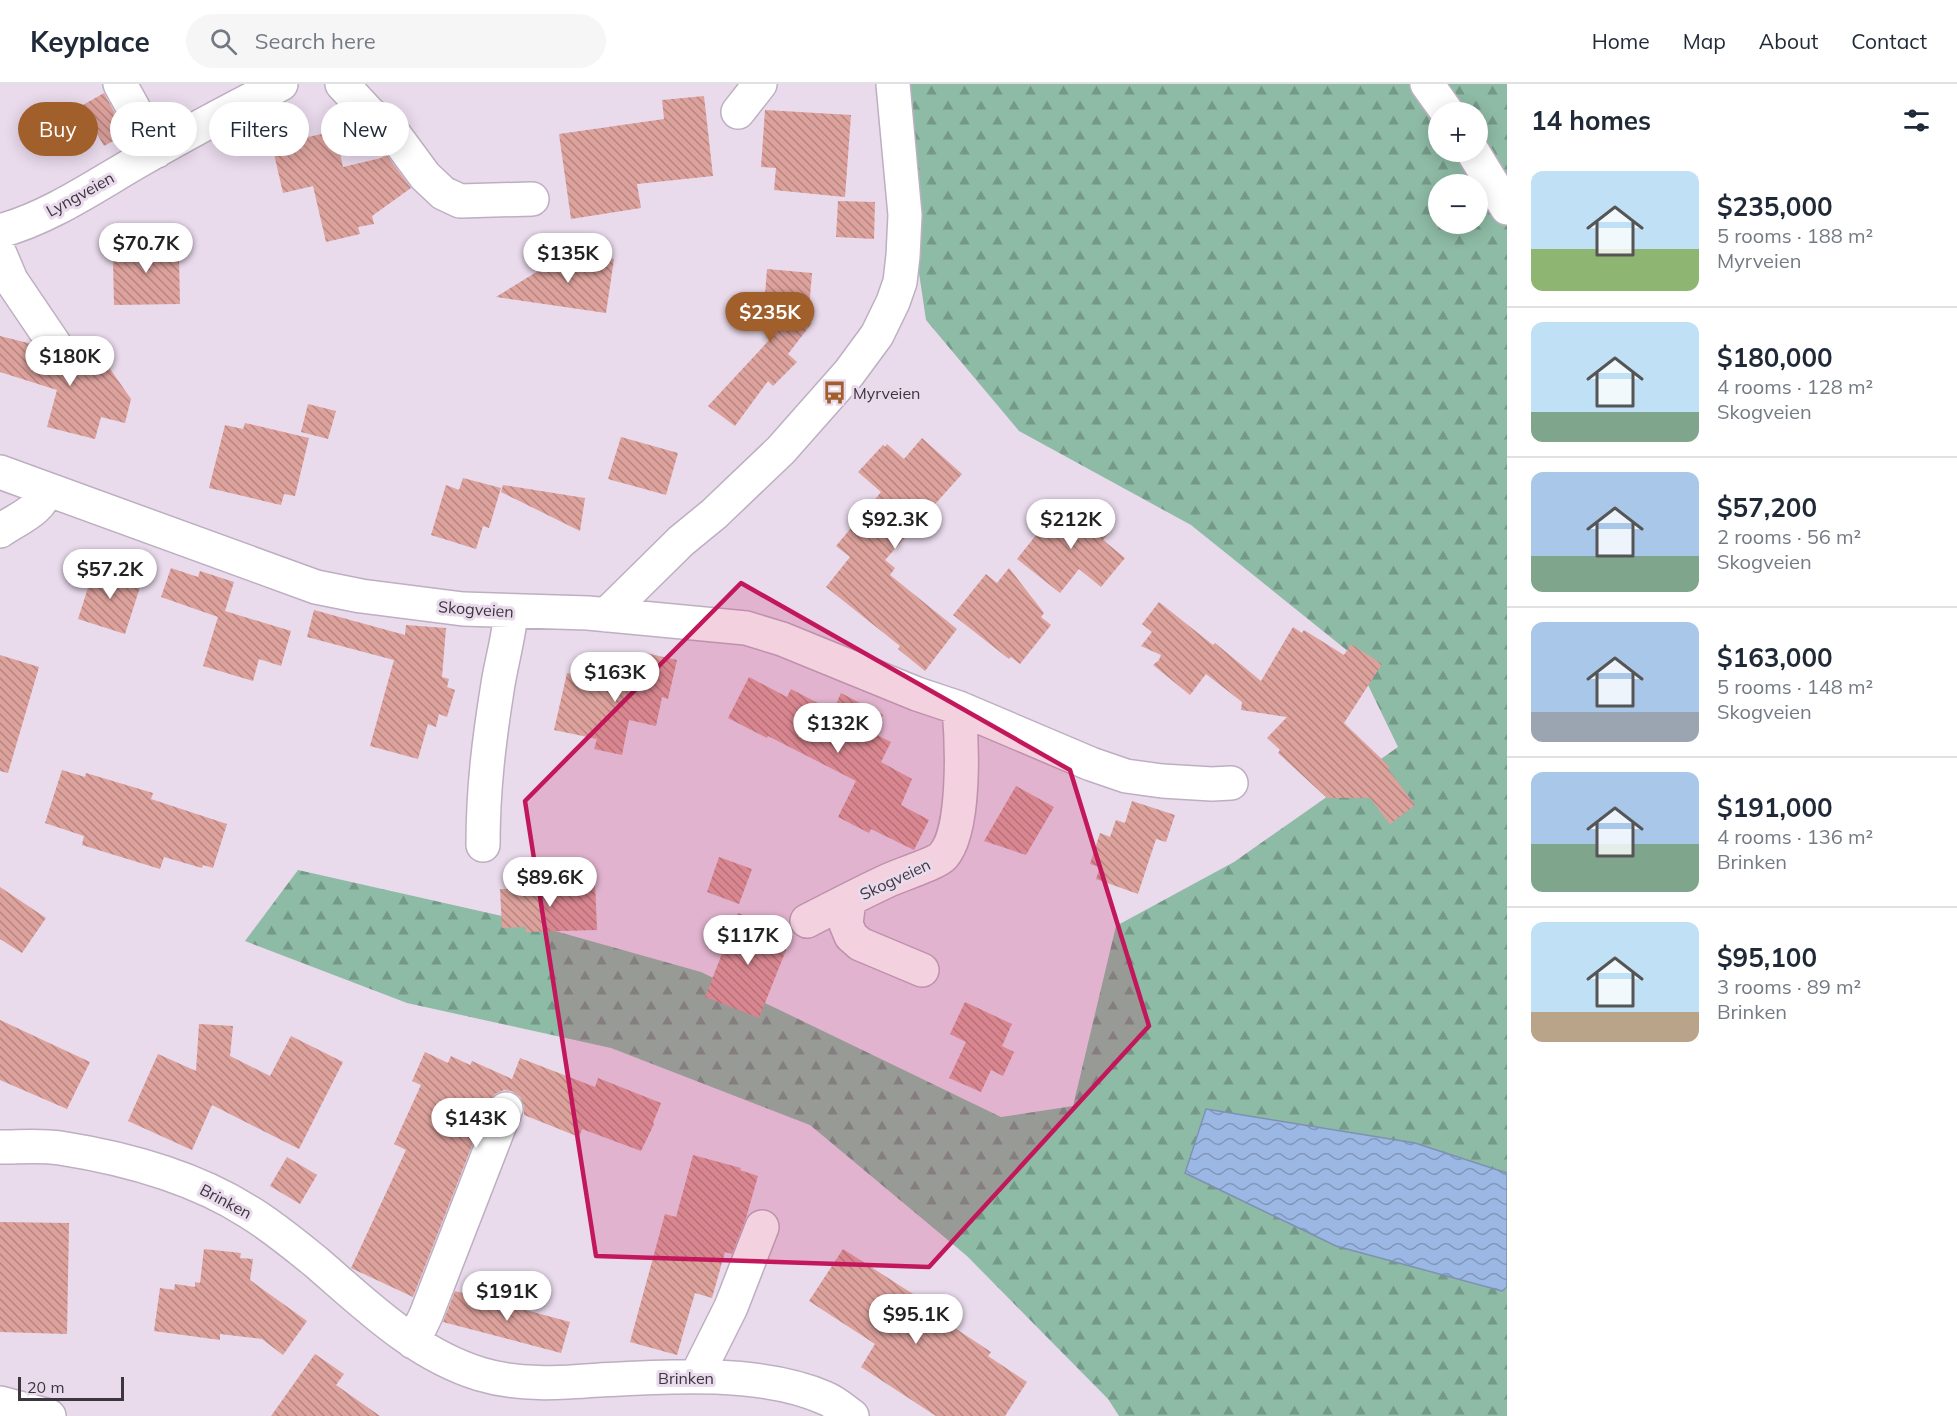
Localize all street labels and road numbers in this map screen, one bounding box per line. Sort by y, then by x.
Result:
street label: Lyngveien [43,167,117,221]
street label: Skogveien [438,596,514,622]
street label: Skogveien [856,854,934,904]
street label: Brinken [197,1179,255,1223]
street label: Brinken [658,1368,714,1388]

